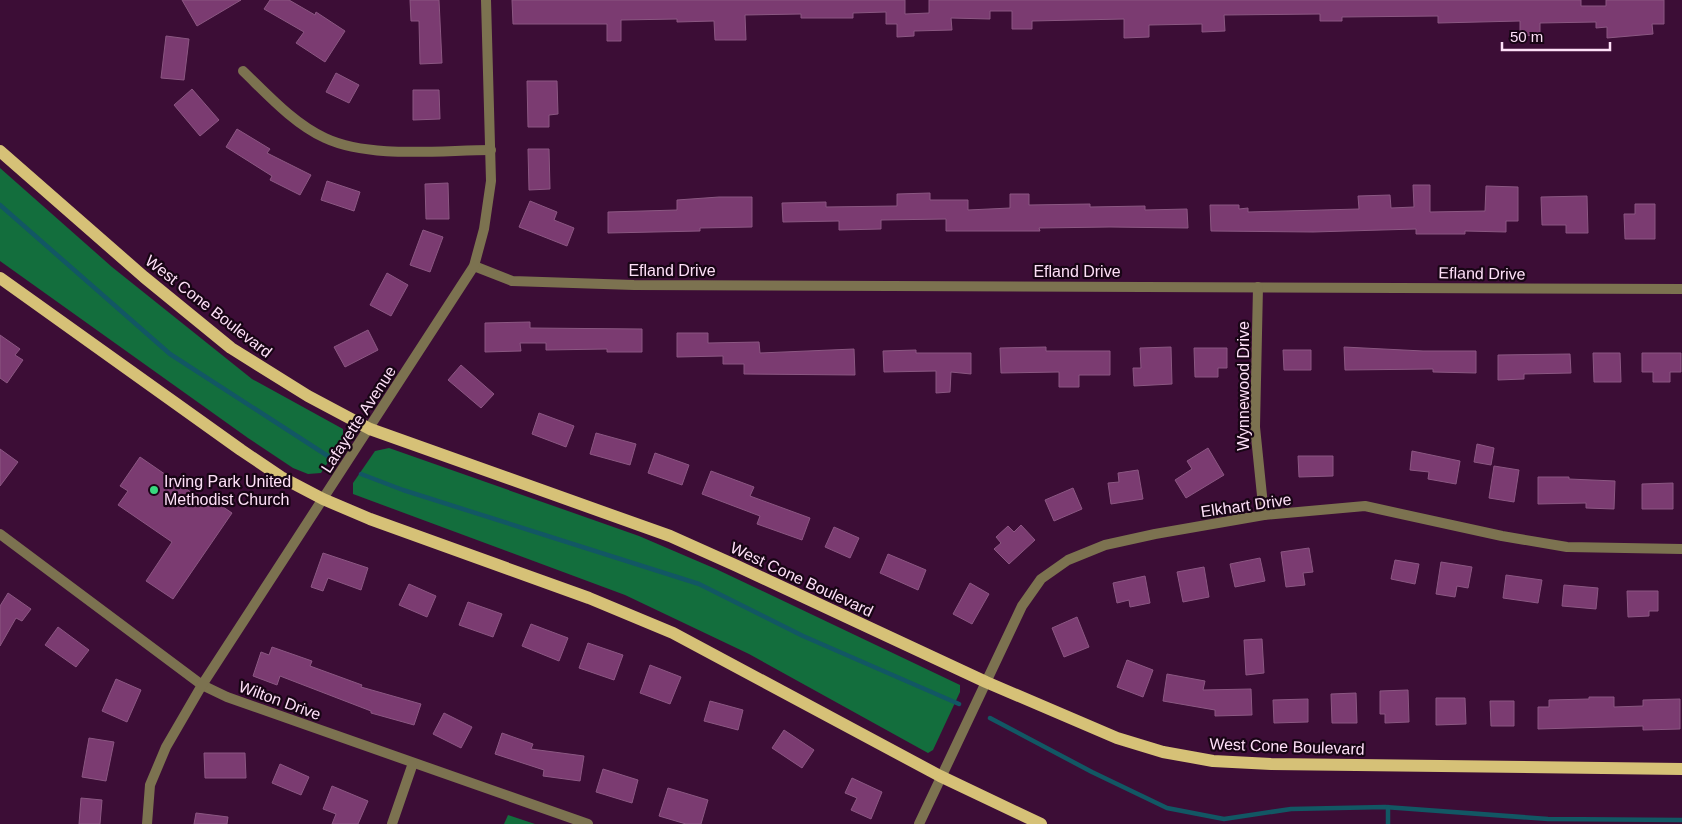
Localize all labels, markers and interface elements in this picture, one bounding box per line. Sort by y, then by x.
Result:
scale bar [1502,20,1610,52]
text: 50 m [1510,28,1543,45]
street label: West Cone Boulevard [142,252,275,361]
street label: Efland Drive [628,262,716,279]
street label: Efland Drive [1033,263,1121,280]
street label: Efland Drive [1438,264,1526,283]
street label: Wynnewood Drive [1235,321,1252,451]
street label: Lafayette Avenue [318,363,399,476]
place label: Irving Park United Methodist Church [164,473,291,508]
marker: Irving Park United Methodist Church [148,484,160,496]
street label: Elkhart Drive [1200,491,1293,520]
street label: West Cone Boulevard [728,539,876,620]
street label: Wilton Drive [236,678,323,723]
street label: West Cone Boulevard [1209,735,1365,758]

